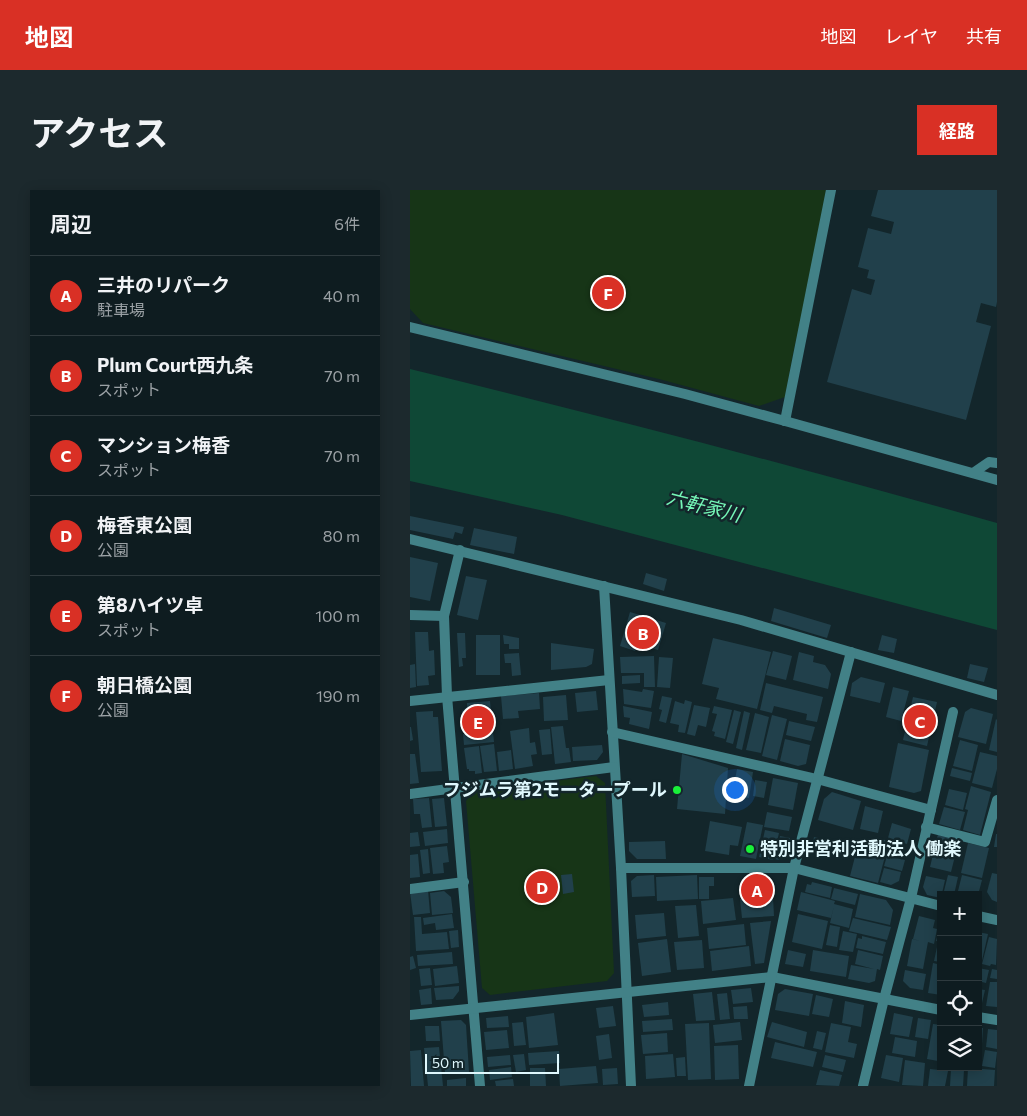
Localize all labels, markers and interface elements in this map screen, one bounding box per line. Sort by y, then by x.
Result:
text: 地図 [25,22,73,51]
text: 地図 [821,25,857,47]
text: レイヤ [885,25,938,47]
text: 共有 [966,25,1002,47]
button: 経路 [917,105,997,155]
text: アクセス [30,110,168,153]
text: 周辺 [50,211,92,236]
text: 6件 [334,214,360,233]
text: 三井のリパーク [97,273,230,296]
pin: F [592,274,624,312]
text: A [60,286,72,305]
text: 40 m [323,286,360,305]
text: 駐車場 [97,300,145,319]
text: Plum Court西九条 [97,353,254,376]
text: B [61,366,71,385]
text: 70 m [324,366,360,385]
text: スポット [97,380,161,399]
text: マンション梅香 [97,433,230,456]
text: C [61,446,71,465]
text: 70 m [324,446,360,465]
text: スポット [97,460,161,479]
water label: 六軒家川 [664,485,746,526]
text: 梅香東公園 [97,513,192,536]
text: D [60,526,72,545]
text: 80 m [323,526,360,545]
text: 公園 [97,540,129,559]
text: 第8ハイツ卓 [97,593,203,616]
text: E [61,606,71,625]
text: 100 m [315,606,360,625]
pin: B [627,614,659,652]
text: スポット [97,620,161,639]
text: 朝日橋公園 [97,673,192,696]
text: F [61,686,71,705]
text: 190 m [316,686,360,705]
text: 公園 [97,700,129,719]
pin: C [904,702,936,740]
pin: E [462,703,494,741]
your location [722,777,748,803]
place label: フジムラ第2モータープール [443,778,667,800]
marker: フジムラ第2モータープール [671,784,683,796]
place label: 特別非営利活動法人 働楽 [760,837,961,859]
marker: 特別非営利活動法人 働楽 [744,843,756,855]
pin: D [526,868,558,906]
pin: A [741,871,773,909]
map controls [937,891,982,1071]
button: + [937,891,982,936]
button: − [937,936,982,981]
button: locate [937,981,982,1026]
button: layers [937,1026,982,1071]
scale bar [425,1051,559,1074]
text: 50 m [432,1054,464,1071]

